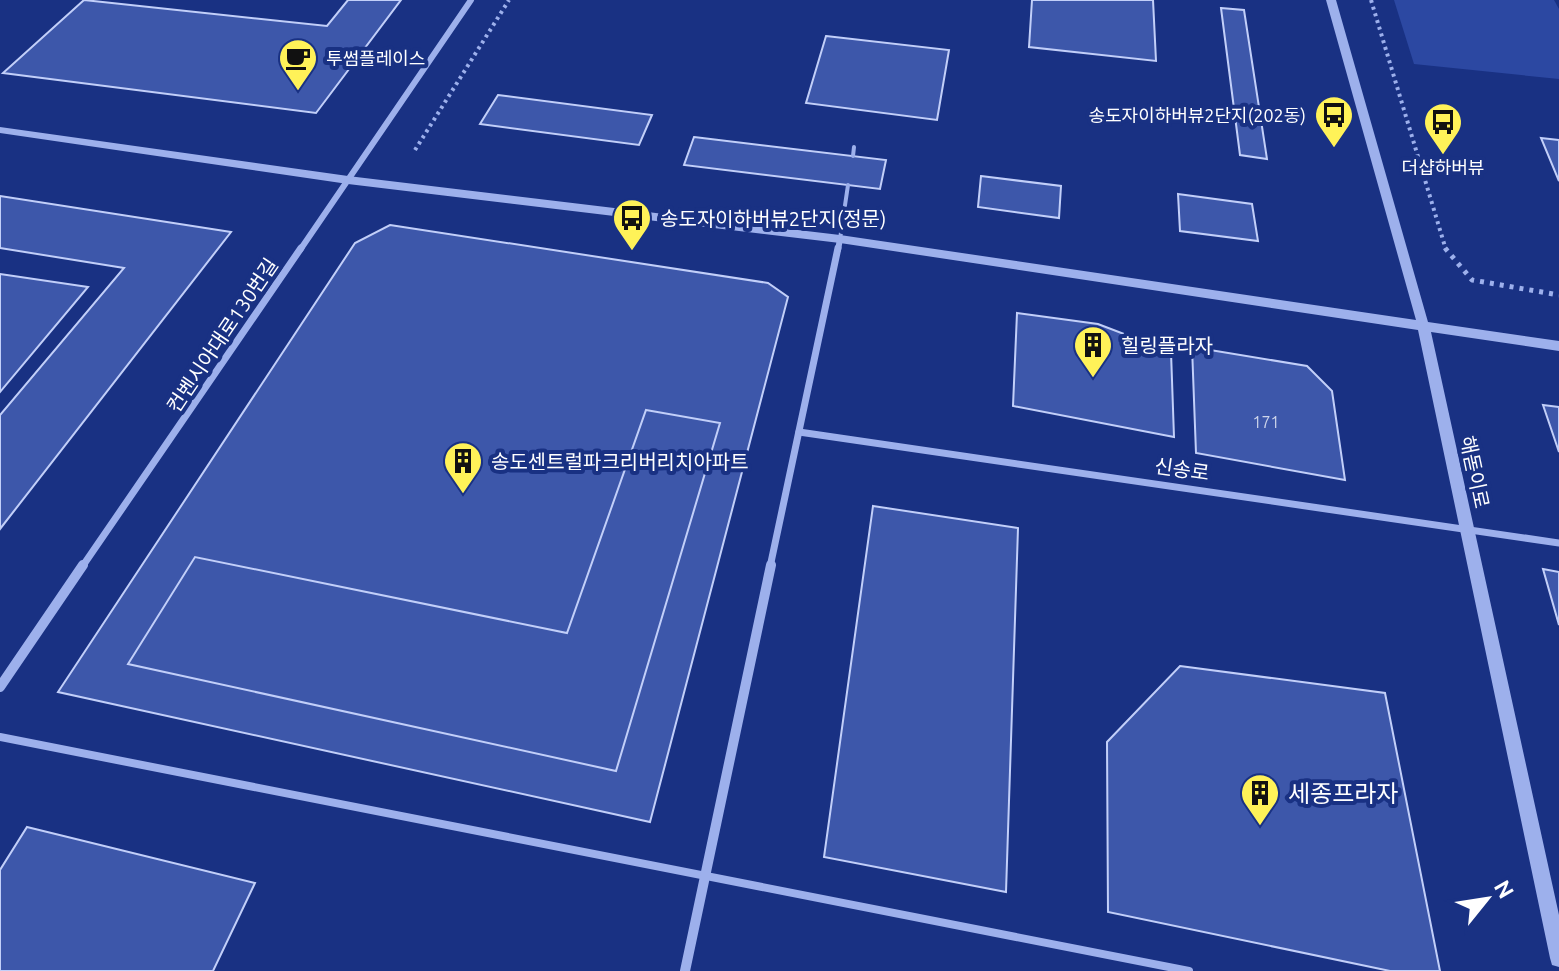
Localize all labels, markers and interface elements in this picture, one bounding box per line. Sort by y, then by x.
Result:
cafe icon: 투썸플레이스 [277,37,319,92]
place label: 투썸플레이스 [326,48,425,68]
bus stop icon: 송도자이하버뷰2단지(202동) [1313,94,1355,149]
bus stop icon: 더샵하버뷰 [1422,101,1464,156]
place label: 송도자이하버뷰2단지(202동) [1088,105,1306,126]
place label: 더샵하버뷰 [1402,157,1484,177]
bus stop icon: 송도자이하버뷰2단지(정문) [611,197,653,252]
place label: 송도자이하버뷰2단지(정문) [660,207,886,230]
street label: 컨벤시아대로130번길 [162,254,282,416]
building icon: 힐링플라자 [1072,324,1114,379]
place label: 힐링플라자 [1121,334,1213,357]
house number: 171 [1252,413,1280,431]
street label: 해돋이로 [1456,434,1494,510]
building icon: 송도센트럴파크리버리치아파트 [442,440,484,495]
place label: 송도센트럴파크리버리치아파트 [491,450,749,473]
street label: 신송로 [1153,454,1211,484]
building icon: 세종프라자 [1239,772,1281,827]
place label: 세종프라자 [1288,780,1398,807]
north arrow [1447,859,1527,939]
text: N [1490,875,1520,902]

